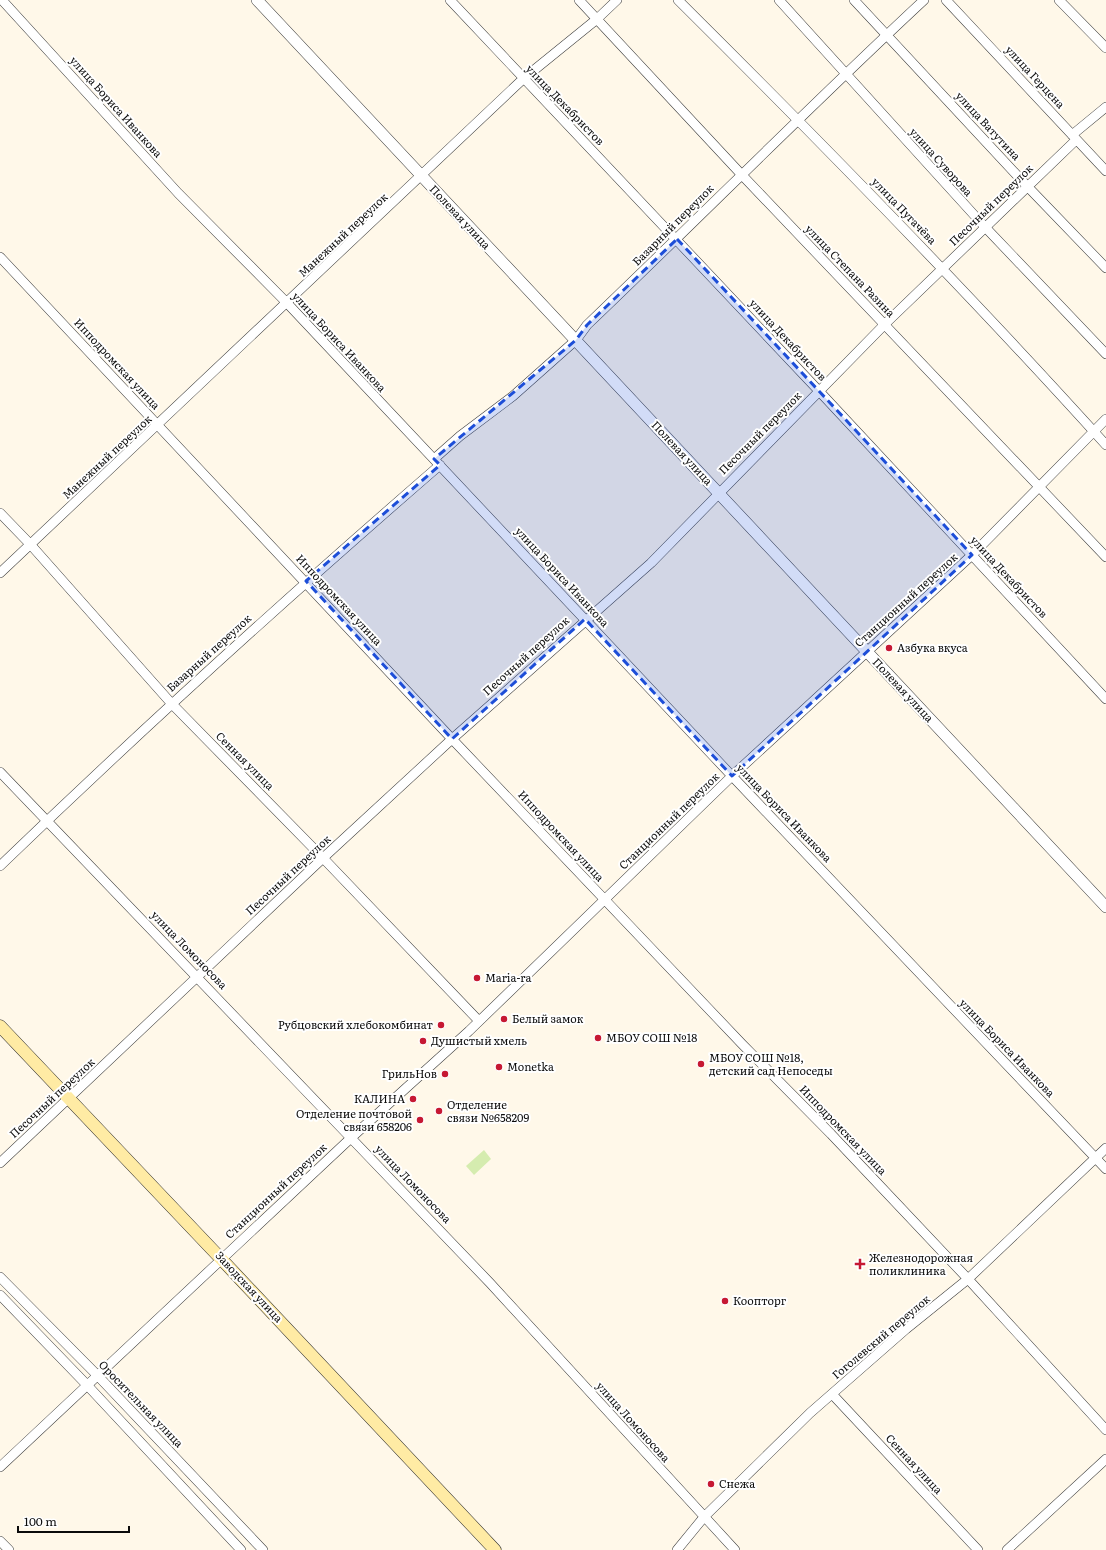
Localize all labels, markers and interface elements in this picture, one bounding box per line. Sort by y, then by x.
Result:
street label: улица Герцена [1002,41,1069,111]
street label: улица Бориса Иванкова [67,52,167,161]
street label: улица Декабристов [523,60,609,148]
street label: улица Ватутина [953,87,1025,163]
street label: улица Суворова [907,124,977,199]
street label: Песочный переулок [945,160,1036,249]
street label: улица Пугачёва [869,173,941,247]
street label: Базарный переулок [628,180,717,269]
street label: Полевая улица [427,181,495,252]
street label: Манежный переулок [294,188,391,280]
street label: улица Степана Разина [802,220,899,320]
street label: улица Бориса Иванкова [289,288,390,395]
street label: улица Декабристов [746,295,831,384]
street label: Ипподромская улица [71,314,164,412]
street label: Песочный переулок [714,387,805,477]
street label: Манежный переулок [58,410,155,502]
street label: Полевая улица [649,417,717,488]
street label: улица Бориса Иванкова [512,523,613,630]
street label: улица Декабристов [967,532,1052,621]
street label: Станционный переулок [850,548,961,650]
street label: Ипподромская улица [293,550,386,648]
street label: Базарный переулок [162,610,255,695]
street label: Песочный переулок [479,612,572,698]
place label: Азбука вкуса [897,639,968,655]
marker: Азбука вкуса [884,643,894,653]
street label: Полевая улица [870,654,938,725]
street label: Сенная улица [213,728,279,793]
street label: улица Бориса Иванкова [733,760,836,865]
street label: Станционный переулок [615,768,722,872]
street label: Ипподромская улица [515,786,608,884]
street label: Песочный переулок [241,830,334,918]
street label: улица Ломоносова [148,907,231,992]
place label: Maria-ra [485,969,532,985]
marker: Maria-ra [472,973,482,983]
street label: улица Бориса Иванкова [956,995,1059,1100]
place label: Белый замок [512,1010,584,1026]
marker: Белый замок [499,1014,509,1024]
place label: Рубцовский хлебокомбинат [278,1016,434,1032]
marker: Рубцовский хлебокомбинат [436,1020,446,1030]
place label: МБОУ СОШ №18 [606,1029,697,1045]
place label: Душистый хмель [431,1032,527,1048]
marker: МБОУ СОШ №18 [593,1033,603,1043]
marker: Душистый хмель [418,1036,428,1046]
place label: МБОУ СОШ №18, детский сад Непоседы [709,1049,833,1078]
street label: Песочный переулок [5,1053,98,1141]
place label: Monetka [507,1058,554,1074]
marker: МБОУ СОШ №18, детский сад Непоседы [696,1059,706,1069]
marker: Monetka [494,1062,504,1072]
place label: ГрильНов [382,1065,437,1081]
marker: ГрильНов [440,1069,450,1079]
street label: Ипподромская улица [797,1081,891,1178]
place label: КАЛИНА [354,1090,405,1106]
marker: КАЛИНА [408,1094,418,1104]
place label: Отделение связи №658209 [447,1096,529,1125]
place label: Отделение почтовой связи 658206 [296,1105,412,1134]
marker: Отделение связи №658209 [434,1106,444,1116]
marker: Отделение почтовой связи 658206 [415,1115,425,1125]
street label: Станционный переулок [221,1138,330,1242]
street label: улица Ломоносова [372,1141,455,1226]
street label: Заводская улица [212,1247,287,1325]
place label: Железнодорожная поликлиника [869,1249,974,1278]
marker: Железнодорожная поликлиника [854,1258,866,1270]
street label: Гоголевский переулок [828,1290,933,1382]
place label: Коопторг [733,1292,787,1308]
marker: Коопторг [720,1296,730,1306]
street label: Оросительная улица [96,1356,188,1450]
street label: улица Ломоносова [593,1378,674,1465]
street label: Сенная улица [883,1430,947,1497]
place label: Снежа [719,1475,755,1491]
marker: Снежа [706,1479,716,1489]
scale bar [18,1508,129,1534]
text: 100 m [24,1512,57,1530]

